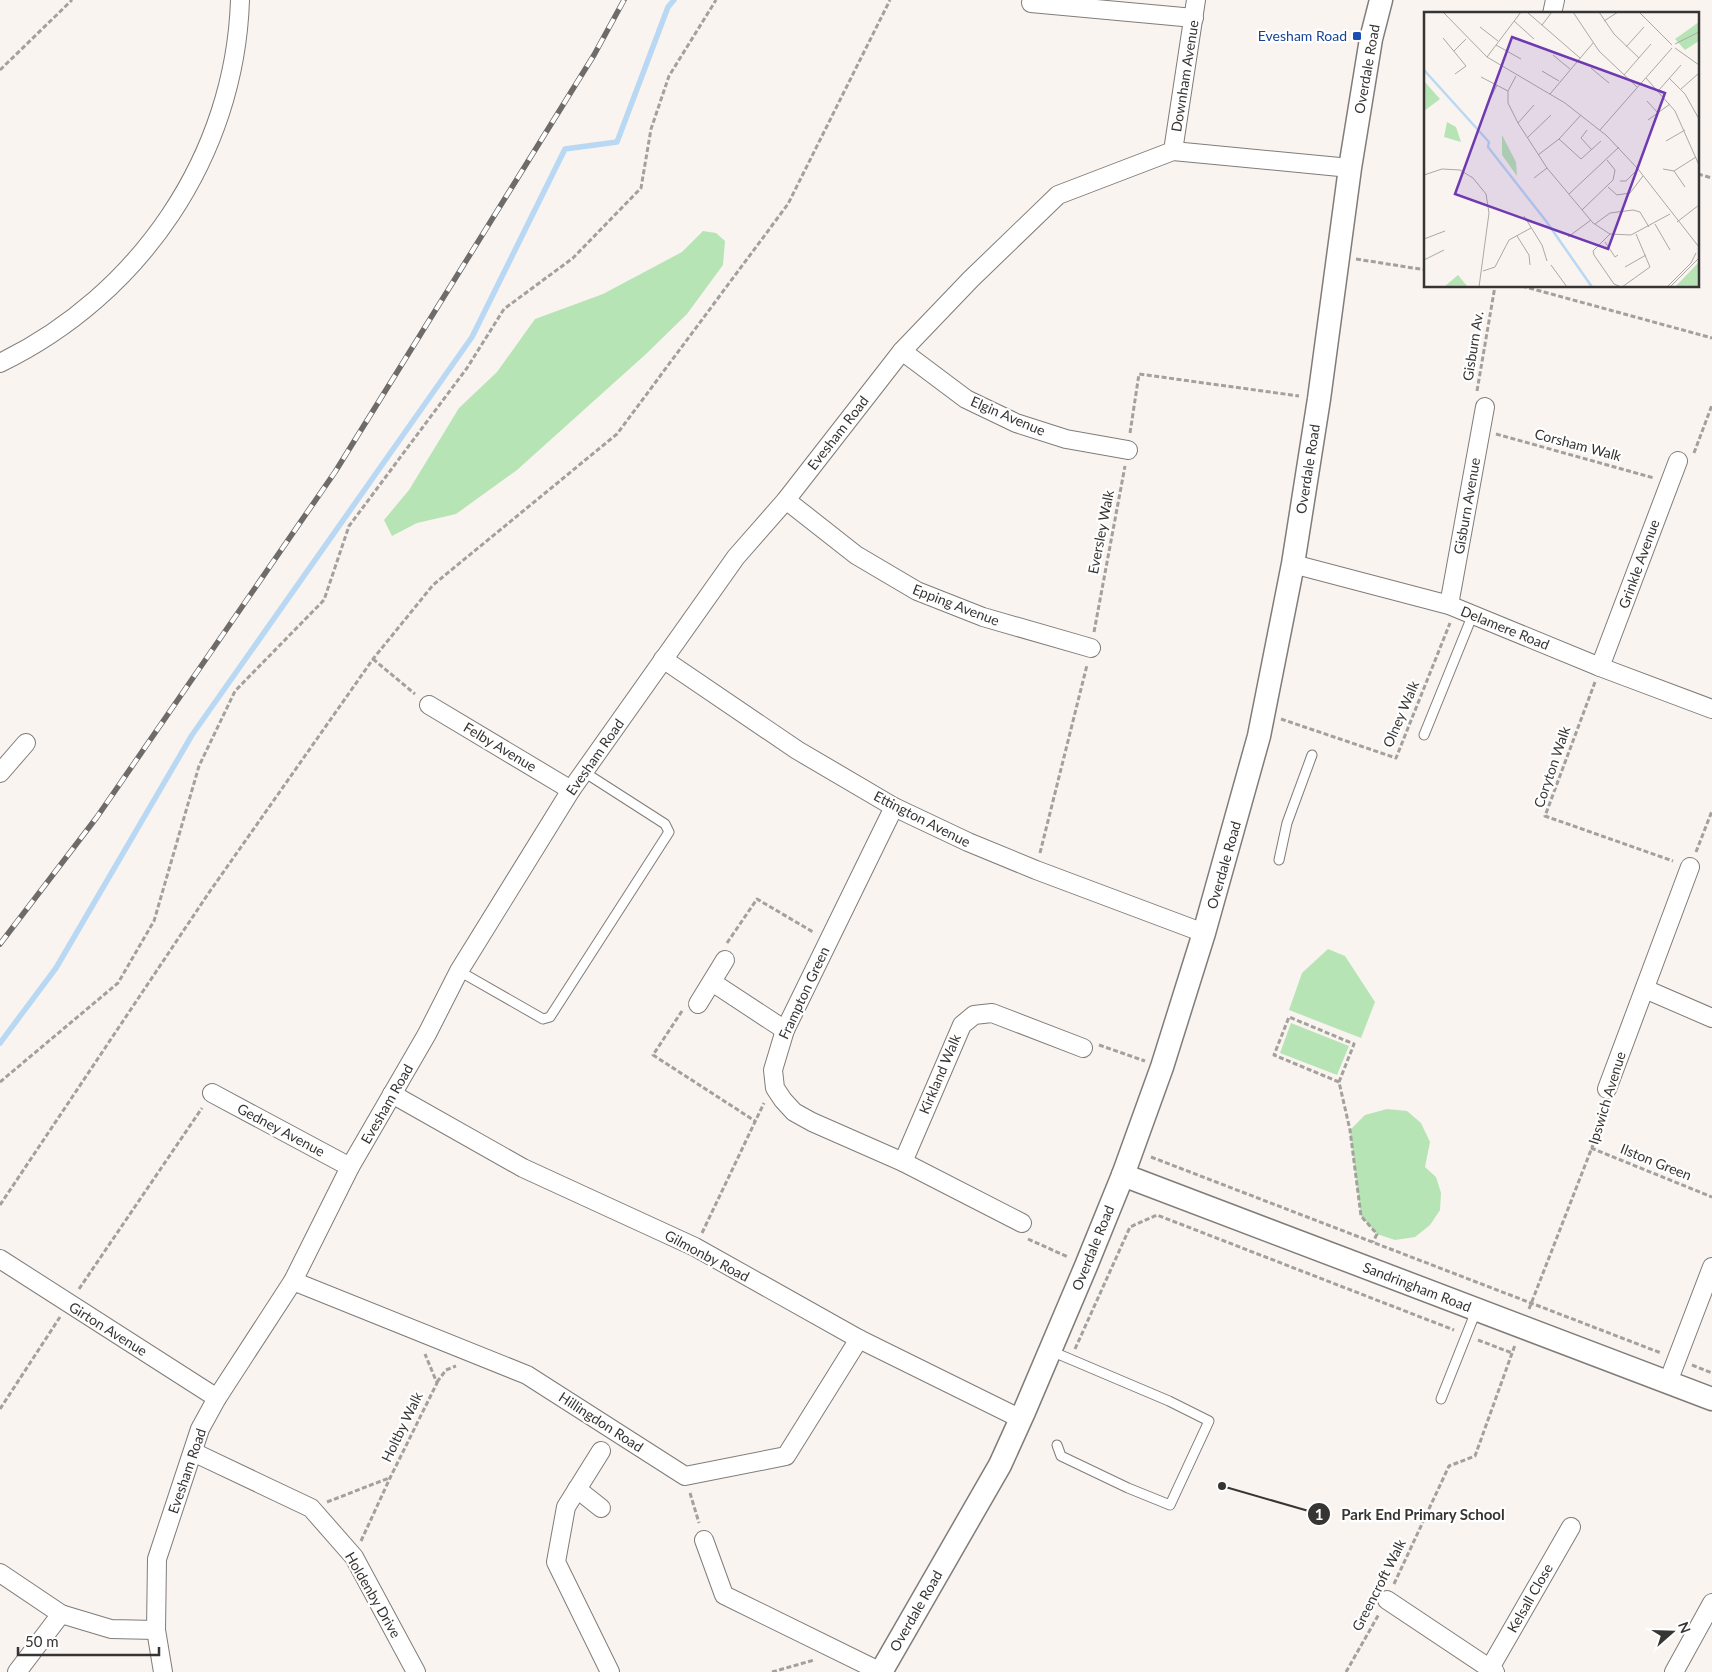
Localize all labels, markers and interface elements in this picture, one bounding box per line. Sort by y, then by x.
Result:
inset map [1424,12,1700,288]
street label: Downham Avenue [1167,19,1202,133]
street label: Overdale Road [1350,23,1383,115]
place label: Evesham Road [1258,27,1347,44]
marker: Evesham Road [1351,30,1363,42]
street label: Gisburn Av. [1459,310,1486,382]
street label: Evesham Road [803,392,872,473]
street label: Elgin Avenue [968,392,1048,439]
street label: Overdale Road [1292,423,1323,515]
street label: Corsham Walk [1533,425,1624,464]
street label: Gisburn Avenue [1450,456,1483,555]
street label: Eversley Walk [1084,488,1117,575]
street label: Grinkle Avenue [1615,517,1663,611]
street label: Epping Avenue [910,580,1002,629]
street label: Delamere Road [1458,602,1552,653]
street label: Olney Walk [1379,677,1423,750]
street label: Evesham Road [562,715,627,798]
street label: Felby Avenue [461,718,540,775]
street label: Coryton Walk [1530,723,1574,810]
street label: Ettington Avenue [871,787,973,850]
street label: Overdale Road [1203,819,1244,911]
street label: Frampton Green [775,944,832,1042]
street label: Kirkland Walk [915,1030,964,1116]
street label: Ipswich Avenue [1584,1049,1629,1146]
street label: Evesham Road [357,1061,416,1147]
street label: Gedney Avenue [235,1099,328,1160]
street label: Ilston Green [1618,1140,1694,1183]
street label: Overdale Road [1068,1203,1117,1293]
street label: Gilmonby Road [662,1226,752,1285]
street label: Sandringham Road [1361,1258,1474,1315]
street label: Girton Avenue [66,1298,150,1359]
street label: Holtby Walk [377,1388,426,1465]
street label: Hillingdon Road [556,1388,647,1455]
street label: Evesham Road [164,1426,209,1516]
callout: Park End Primary School [1307,1499,1515,1529]
text: 1 [1315,1505,1323,1523]
text: Park End Primary School [1341,1505,1505,1523]
street label: Greencroft Walk [1348,1535,1409,1634]
street label: Holdenby Drive [342,1549,405,1641]
street label: Kelsall Close [1503,1560,1556,1635]
street label: Overdale Road [886,1567,946,1654]
north arrow [1647,1607,1697,1657]
text: N [1675,1619,1695,1635]
scale bar [18,1624,159,1656]
text: 50 m [25,1632,59,1650]

